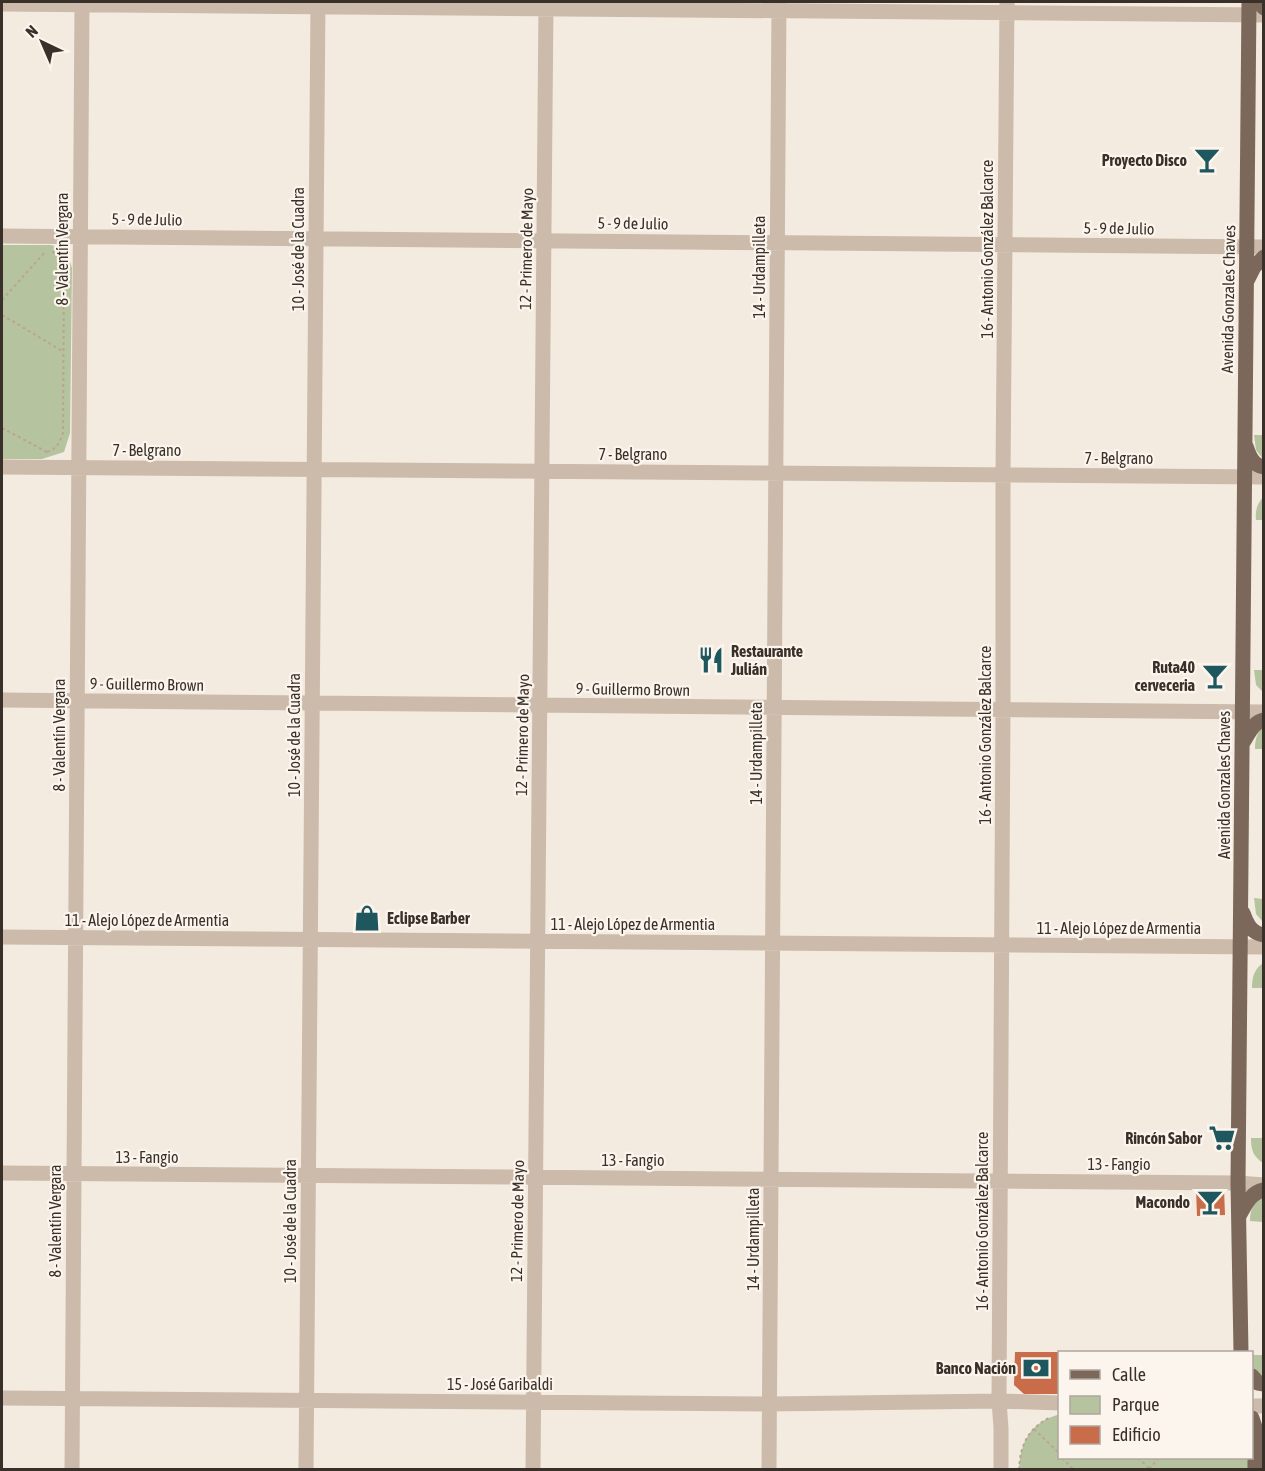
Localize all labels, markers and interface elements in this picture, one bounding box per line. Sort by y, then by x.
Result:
north arrow [12,12,72,72]
text: N [22,21,41,41]
bar icon: Proyecto Disco [1192,145,1222,175]
place label: Proyecto Disco [1102,151,1187,169]
street label: 16 - Antonio González Balcarce [978,160,996,338]
street label: 10 - José de la Cuadra [289,187,307,311]
street label: 12 - Primero de Mayo [516,188,537,310]
street label: 8 - Valentín Vergara [53,193,72,305]
street label: 5 - 9 de Julio [111,209,183,229]
street label: 5 - 9 de Julio [597,213,669,233]
street label: 14 - Urdampilleta [750,215,769,319]
street label: 5 - 9 de Julio [1083,218,1155,238]
street label: Avenida Gonzales Chaves [1218,224,1238,373]
street label: 7 - Belgrano [113,441,181,460]
street label: 7 - Belgrano [599,445,667,464]
street label: 7 - Belgrano [1085,449,1153,468]
place label: Restaurante Julián [730,642,803,678]
restaurant icon: Restaurante Julián [696,645,726,675]
street label: 16 - Antonio González Balcarce [976,646,994,824]
place label: Ruta40 cerveceria [1134,658,1195,694]
bar icon: Ruta40 cerveceria [1200,661,1230,691]
street label: 10 - José de la Cuadra [285,673,303,797]
street label: 9 - Guillermo Brown [90,674,204,694]
street label: 12 - Primero de Mayo [512,674,533,796]
street label: 8 - Valentín Vergara [50,679,69,791]
street label: 9 - Guillermo Brown [576,679,690,699]
street label: 14 - Urdampilleta [747,701,766,805]
street label: Avenida Gonzales Chaves [1215,711,1233,859]
shop icon: Eclipse Barber [352,903,382,933]
place label: Eclipse Barber [387,909,470,927]
street label: 11 - Alejo López de Armentia [65,911,229,930]
street label: 11 - Alejo López de Armentia [551,915,715,934]
street label: 11 - Alejo López de Armentia [1037,919,1201,938]
supermarket icon: Rincón Sabor [1207,1123,1237,1153]
place label: Rincón Sabor [1125,1129,1202,1147]
street label: 16 - Antonio González Balcarce [973,1132,991,1310]
street label: 13 - Fangio [116,1148,178,1167]
street label: 13 - Fangio [602,1151,664,1170]
street label: 13 - Fangio [1088,1155,1150,1174]
street label: 10 - José de la Cuadra [281,1159,299,1283]
street label: 12 - Primero de Mayo [507,1160,528,1282]
street label: 8 - Valentín Vergara [46,1165,65,1277]
street label: 14 - Urdampilleta [744,1187,763,1291]
bar icon: Macondo [1195,1187,1225,1217]
place label: Macondo [1136,1193,1190,1211]
legend [1058,1351,1253,1459]
bank icon: Banco Nación [1021,1353,1051,1383]
place label: Banco Nación [936,1359,1016,1377]
text: Calle [1112,1364,1146,1385]
street label: 15 - José Garibaldi [447,1375,553,1393]
text: Parque [1112,1394,1160,1415]
text: Edificio [1112,1424,1161,1445]

